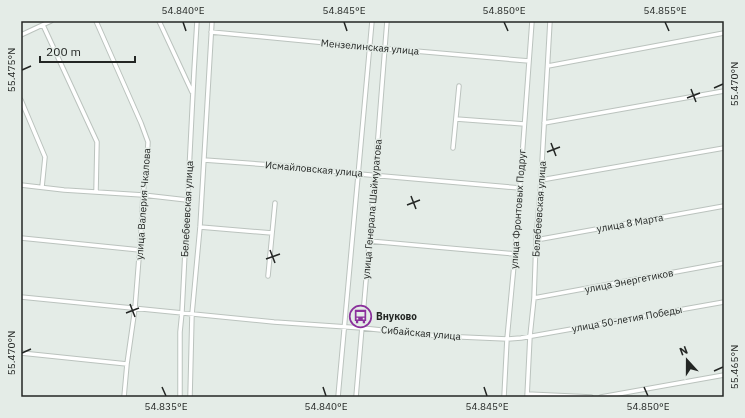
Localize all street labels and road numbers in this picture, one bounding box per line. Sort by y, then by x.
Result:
street label: Мензелинская улица [320,36,420,58]
street label: улица Генерала Шаймуратова [359,138,385,279]
street label: улица Валерия Чкалова [133,147,153,260]
street label: улица Фронтовых Подруг [507,148,529,269]
street label: Исмайловская улица [264,158,364,180]
street label: Белебеевская улица [178,160,196,257]
street label: Белебеевская улица [529,160,549,258]
street label: улица 8 Марта [596,211,665,235]
street label: улица Энергетиков [583,266,675,296]
street label: улица 50-летия Победы [571,303,683,335]
street label: Сибайская улица [381,323,462,343]

